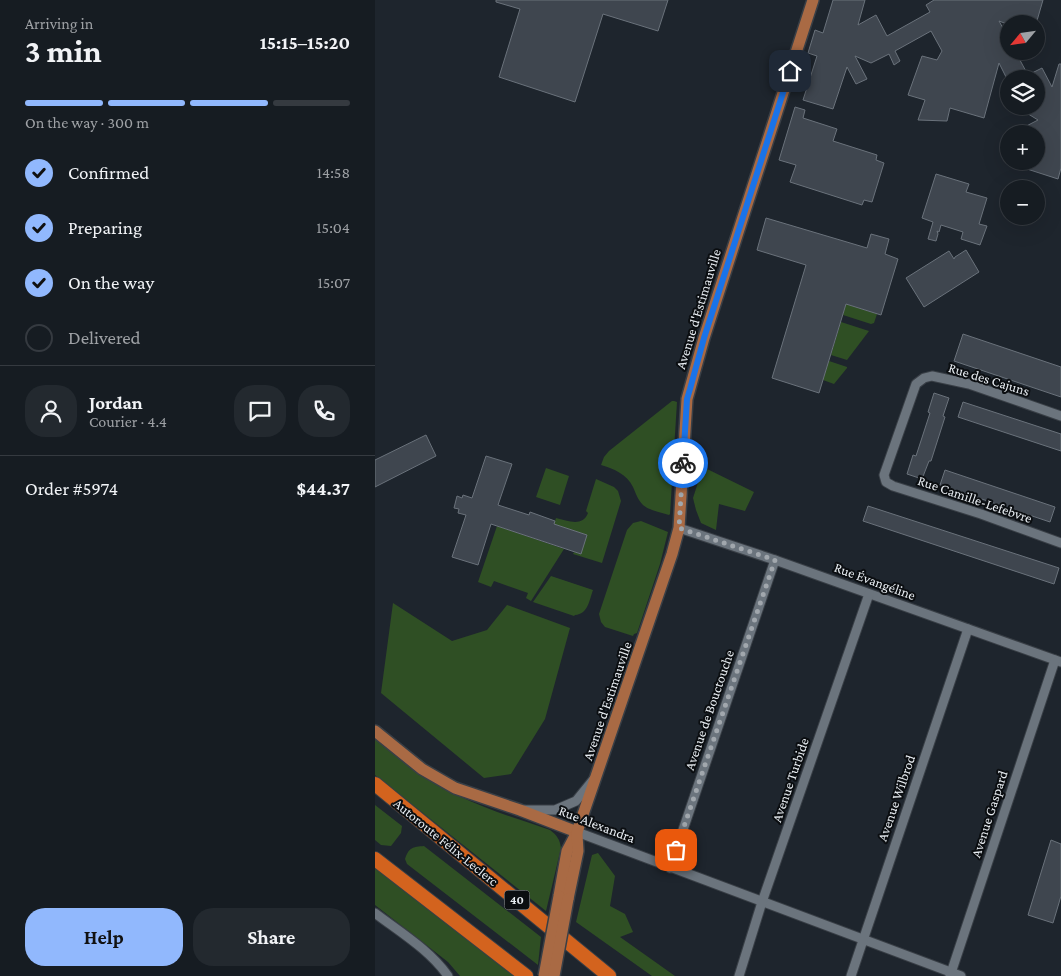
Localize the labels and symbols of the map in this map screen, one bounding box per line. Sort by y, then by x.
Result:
north arrow [1000,15,1045,60]
pin [769,50,811,92]
street label: Avenue d'Estimauville [672,247,724,371]
street label: Rue des Cajuns [946,359,1031,400]
courier [658,438,708,488]
street label: Rue Camille-Lefebvre [916,472,1034,526]
street label: Rue Évangéline [832,559,918,603]
street label: Avenue d'Estimauville [579,639,635,763]
street label: Avenue de Bouctouche [681,648,737,772]
street label: Avenue Turbide [768,736,812,824]
street label: Avenue Wilbrod [874,752,918,843]
street label: Avenue Gaspard [967,768,1011,860]
street label: Autoroute Félix-Leclerc [390,795,502,889]
street label: Rue Alexandra [557,802,638,846]
pin [655,829,697,871]
road number: 40 [505,890,529,910]

